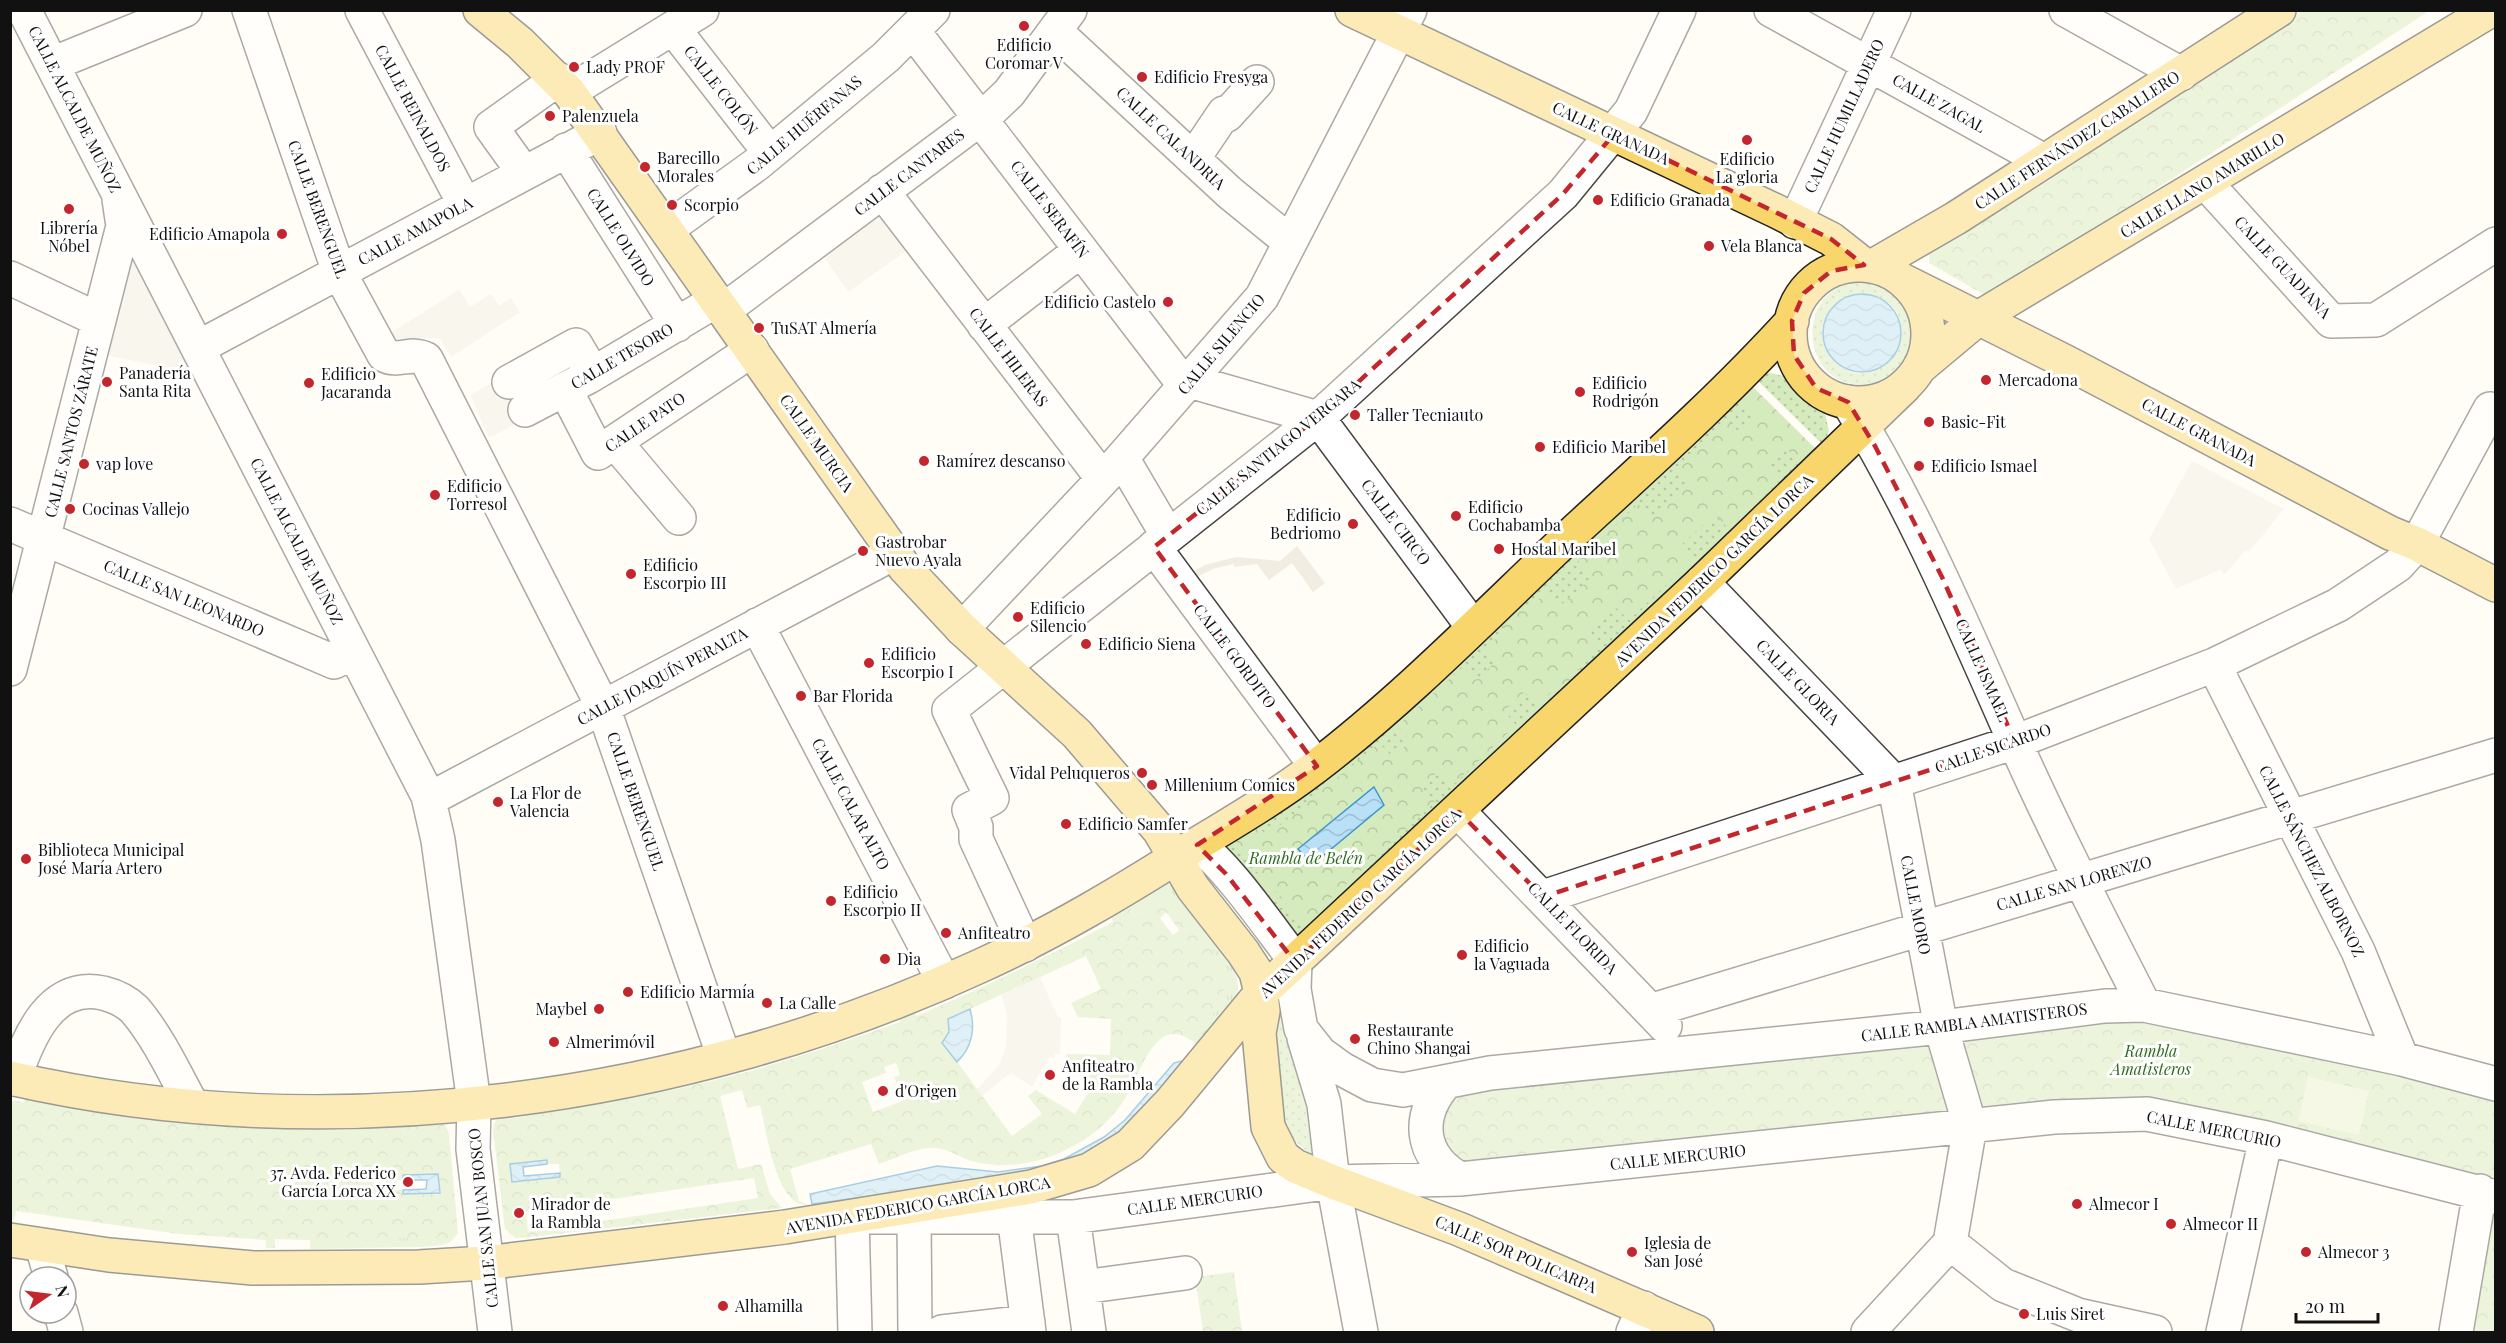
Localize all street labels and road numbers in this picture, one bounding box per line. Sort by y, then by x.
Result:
street label: CALLE ALCALDE MUÑOZ [24,22,127,196]
street label: CALLE HUMILLADERO [1799,35,1889,196]
street label: CALLE REINALDOS [371,40,456,175]
street label: CALLE COLÓN [680,40,763,139]
street label: CALLE FERNÁNDEZ CABALLERO [1970,65,2183,214]
street label: CALLE ZAGAL [1889,68,1989,137]
street label: CALLE HUÉRFANAS [742,70,866,179]
street label: CALLE CALANDRIA [1112,82,1231,194]
street label: CALLE GRANADA [1549,96,1674,169]
street label: CALLE CANTARES [849,123,968,220]
street label: CALLE LLANO AMARILLO [2116,127,2288,242]
street label: CALLE BERENGUEL [284,137,353,281]
street label: CALLE SERAFÍN [1007,155,1094,262]
street label: CALLE OLVIDO [583,184,660,290]
street label: CALLE AMAPOLA [354,191,476,270]
street label: CALLE GUADIANA [2230,211,2337,323]
street label: CALLE SILENCIO [1172,289,1269,399]
street label: CALLE HILERAS [965,303,1054,411]
street label: CALLE TESORO [567,318,677,393]
street label: CALLE SANTOS ZÁRATE [39,344,102,520]
street label: CALLE SANTIAGO VERGARA [1191,373,1365,520]
street label: CALLE PATO [600,387,689,456]
street label: CALLE MURCIA [776,390,860,497]
street label: CALLE GRANADA [2138,392,2261,471]
street label: CALLE ALCALDE MUÑOZ [246,454,349,628]
street label: AVENIDA FEDERICO GARCÍA LORCA [1609,468,1818,671]
street label: CALLE CIRCO [1357,474,1436,569]
street label: CALLE SAN LEONARDO [101,554,268,641]
street label: CALLE GORDITO [1189,599,1282,712]
street label: CALLE ISMAEL [1951,615,2015,724]
street label: CALLE JOAQUÍN PERALTA [573,621,751,729]
street label: CALLE GLORIA [1752,634,1845,730]
street label: CALLE SICARDO [1932,718,2054,777]
street label: CALLE BERENGUEL [603,729,670,873]
street label: CALLE CALAR ALTO [808,734,895,874]
street label: CALLE SÁNCHEZ ALBORNOZ [2255,761,2370,960]
street label: AVENIDA FEDERICO GARCÍA LORCA [1254,803,1466,1002]
street label: CALLE SAN LORENZO [1994,850,2154,915]
street label: CALLE MORO [1897,853,1936,957]
street label: CALLE FLORIDA [1524,877,1623,979]
street label: CALLE RAMBLA AMATISTEROS [1860,997,2088,1046]
street label: CALLE MERCURIO [2145,1105,2283,1152]
street label: CALLE SAN JUAN BOSCO [463,1127,502,1309]
street label: CALLE MERCURIO [1609,1139,1747,1174]
street label: AVENIDA FEDERICO GARCÍA LORCA [783,1171,1053,1238]
street label: CALLE MERCURIO [1126,1180,1264,1219]
street label: CALLE SOR POLICARPA [1432,1210,1601,1297]

